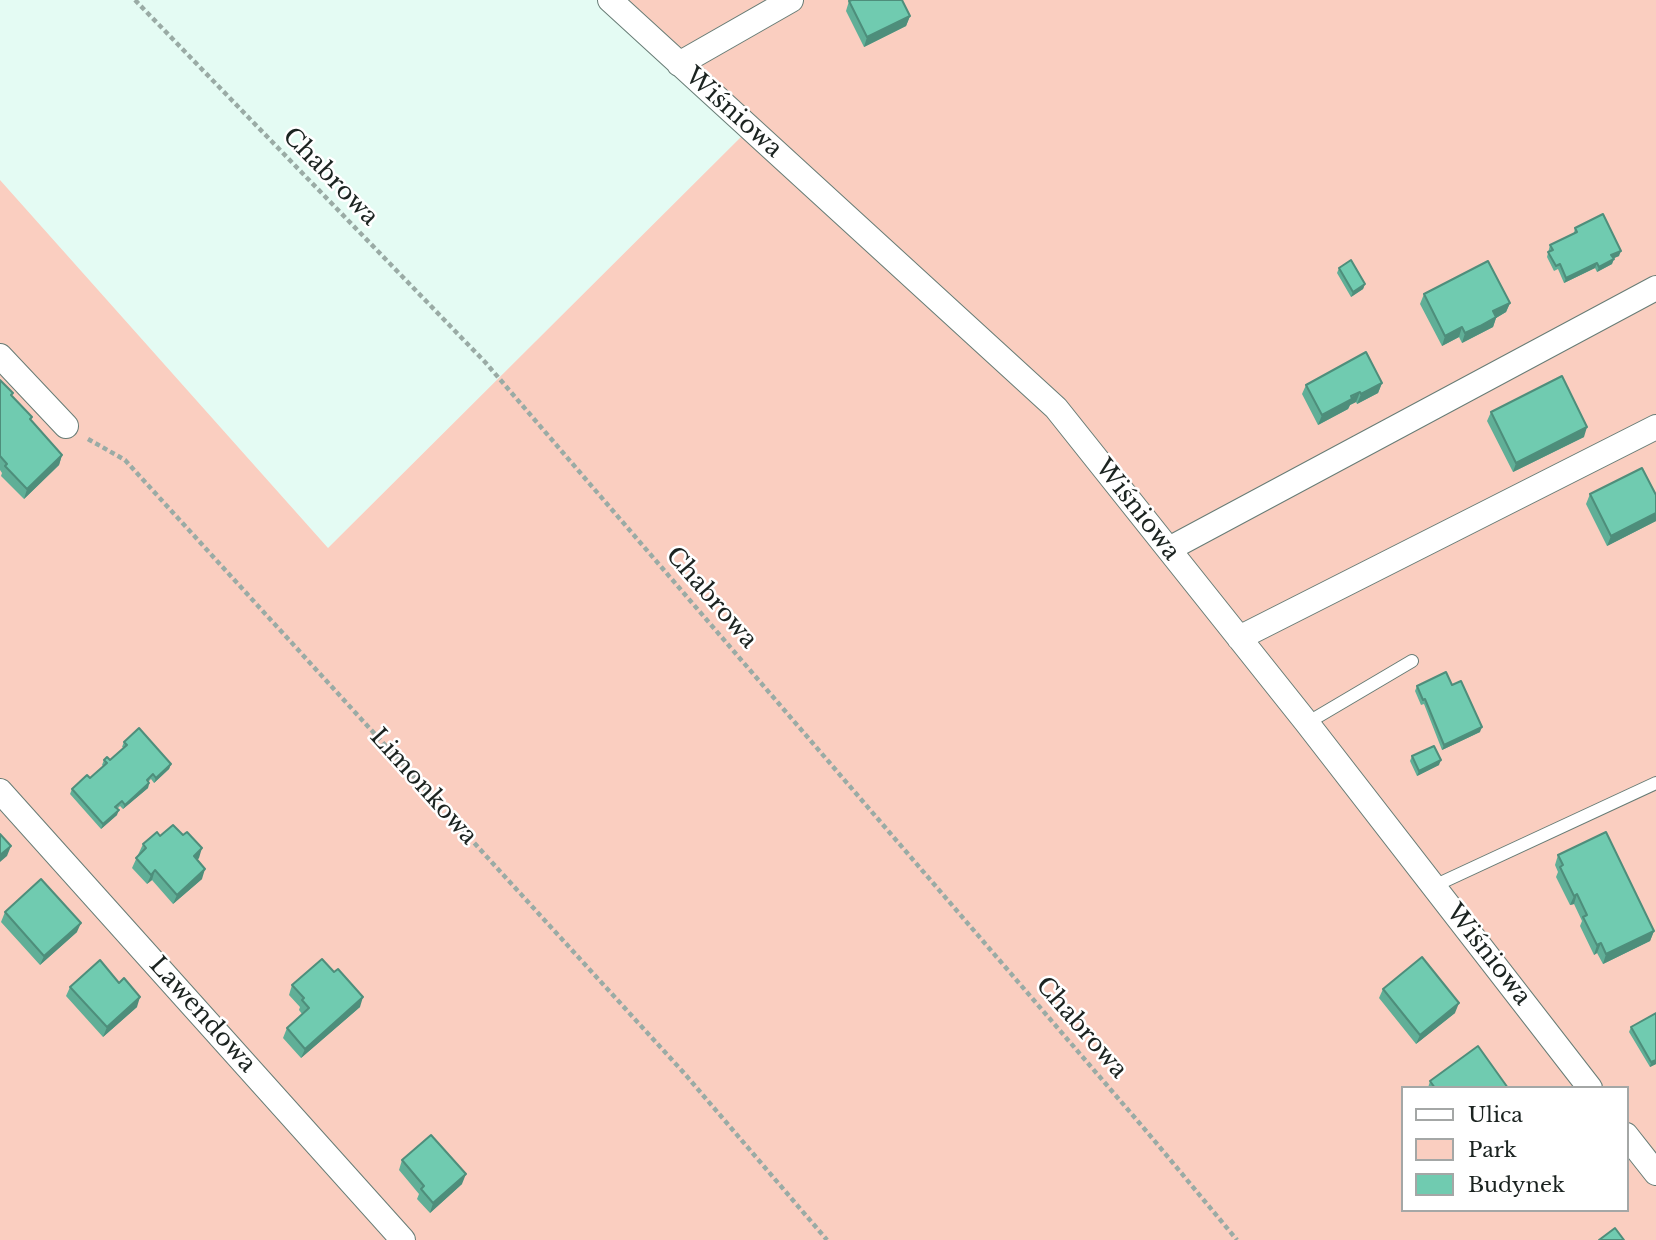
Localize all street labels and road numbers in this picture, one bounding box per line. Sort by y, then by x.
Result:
street label: Wiśniowa [679,62,787,164]
street label: Chabrowa [276,122,384,232]
street label: Wiśniowa [1089,454,1185,566]
street label: Chabrowa [659,542,763,654]
street label: Limonkowa [363,723,483,851]
street label: Wiśniowa [1440,899,1536,1011]
street label: Lawendowa [143,951,261,1079]
street label: Chabrowa [1029,972,1133,1084]

